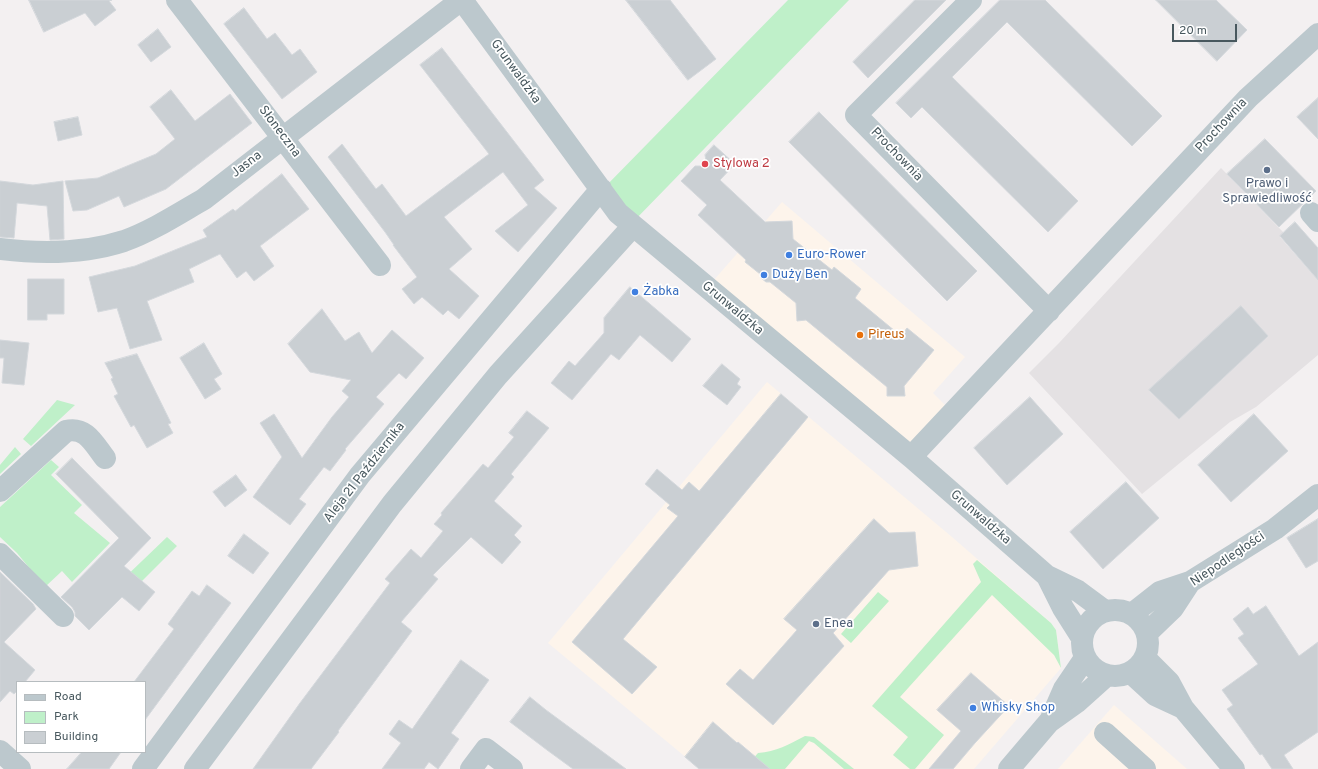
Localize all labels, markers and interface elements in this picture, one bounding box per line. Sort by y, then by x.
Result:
scale bar [1174,16,1239,42]
text: 20 m [1179,23,1207,39]
street label: Grunwaldzka [487,37,543,107]
street label: Prochownia [1193,96,1251,156]
street label: Słoneczna [255,103,303,161]
street label: Prochownia [867,125,925,185]
street label: Jasna [229,148,265,182]
place label: Stylowa 2 [713,156,770,172]
marker: Stylowa 2 [700,159,710,169]
marker: Prawo i Sprawiedliwość [1262,165,1272,175]
place label: Prawo i Sprawiedliwość [1222,176,1312,207]
place label: Euro-Rower [797,247,866,263]
marker: Euro-Rower [784,250,794,260]
place label: Duży Ben [772,267,828,283]
marker: Duży Ben [759,270,769,280]
street label: Grunwaldzka [698,279,766,339]
place label: Żabka [643,284,679,300]
marker: Żabka [630,287,640,297]
place label: Pireus [868,327,905,343]
marker: Pireus [855,330,865,340]
street label: Aleja 21 Października [321,420,409,526]
street label: Grunwaldzka [947,487,1013,549]
street label: Niepodległości [1188,529,1268,591]
place label: Enea [824,616,853,632]
marker: Enea [811,619,821,629]
legend [16,681,146,753]
text: Road [54,689,82,705]
place label: Whisky Shop [981,700,1055,716]
marker: Whisky Shop [968,703,978,713]
text: Park [54,709,79,725]
text: Building [54,729,98,745]

